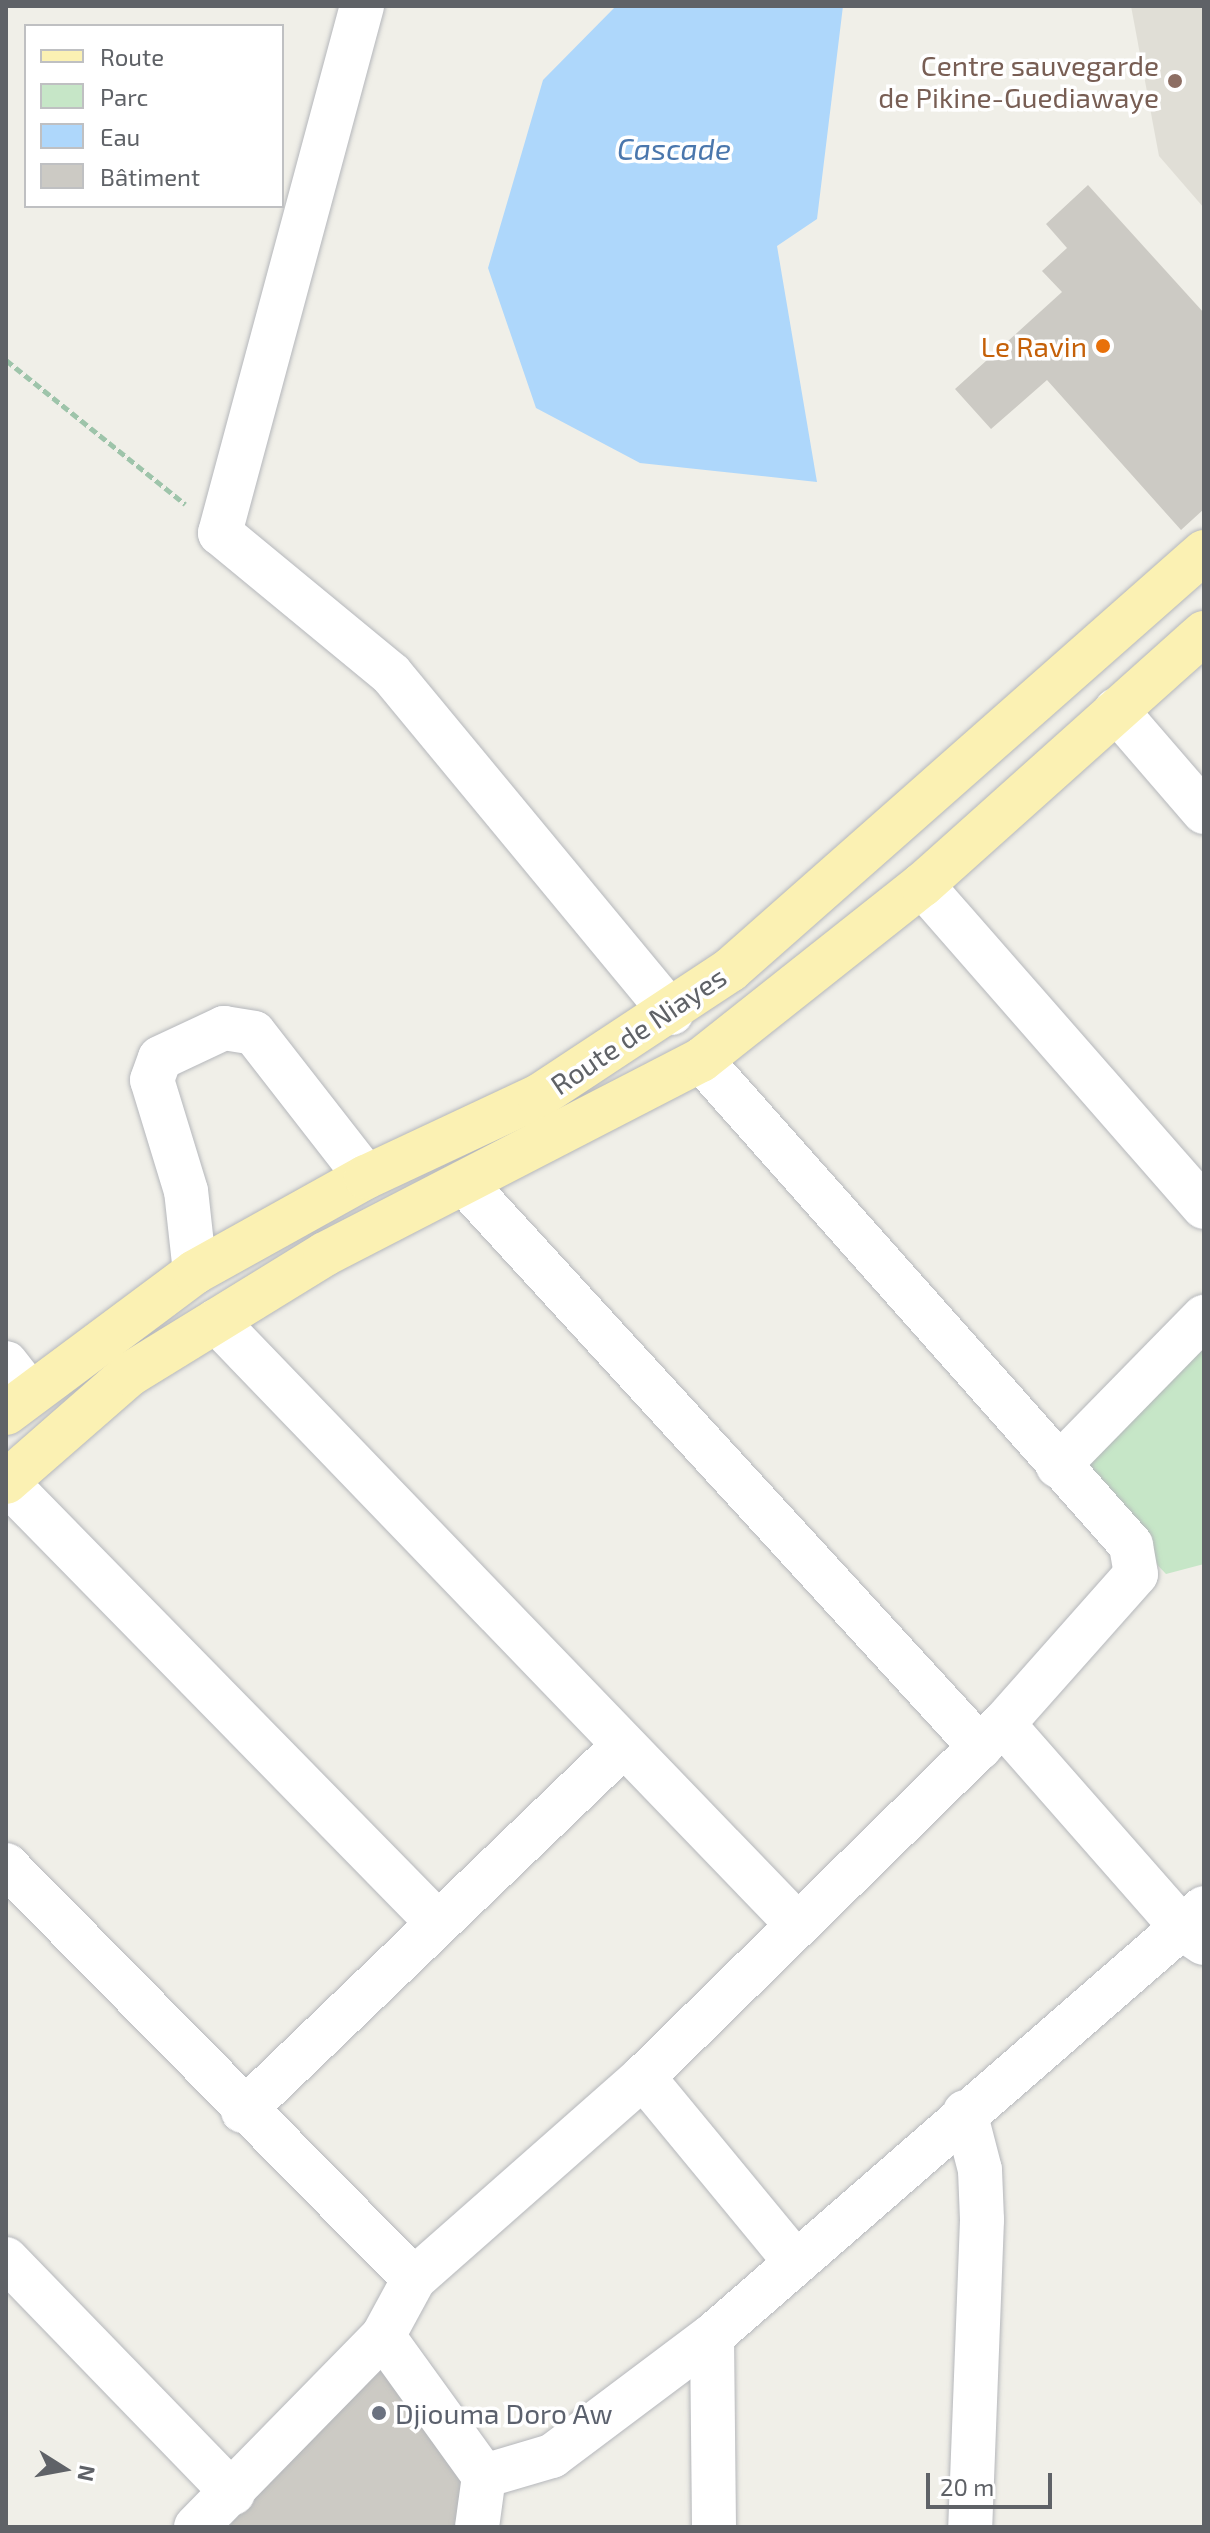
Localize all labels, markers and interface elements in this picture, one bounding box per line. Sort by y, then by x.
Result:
legend [24,24,284,208]
text: Route [100,42,164,71]
place label: Centre sauvegarde de Pikine-Guediawaye [878,48,1159,114]
marker: Centre sauvegarde de Pikine-Guediawaye [1166,72,1184,90]
text: Parc [100,82,148,111]
text: Eau [100,122,140,151]
water label: Cascade [617,130,731,166]
text: Bâtiment [100,162,200,191]
place label: Le Ravin [981,329,1087,363]
marker: Le Ravin [1094,337,1112,355]
street label: Route de Niayes [544,959,732,1101]
place label: Djiouma Doro Aw [395,2396,613,2430]
marker: Djiouma Doro Aw [370,2404,388,2422]
north arrow [24,2429,104,2509]
scale bar [930,2457,1056,2507]
text: N [73,2463,102,2484]
text: 20 m [940,2472,994,2501]

